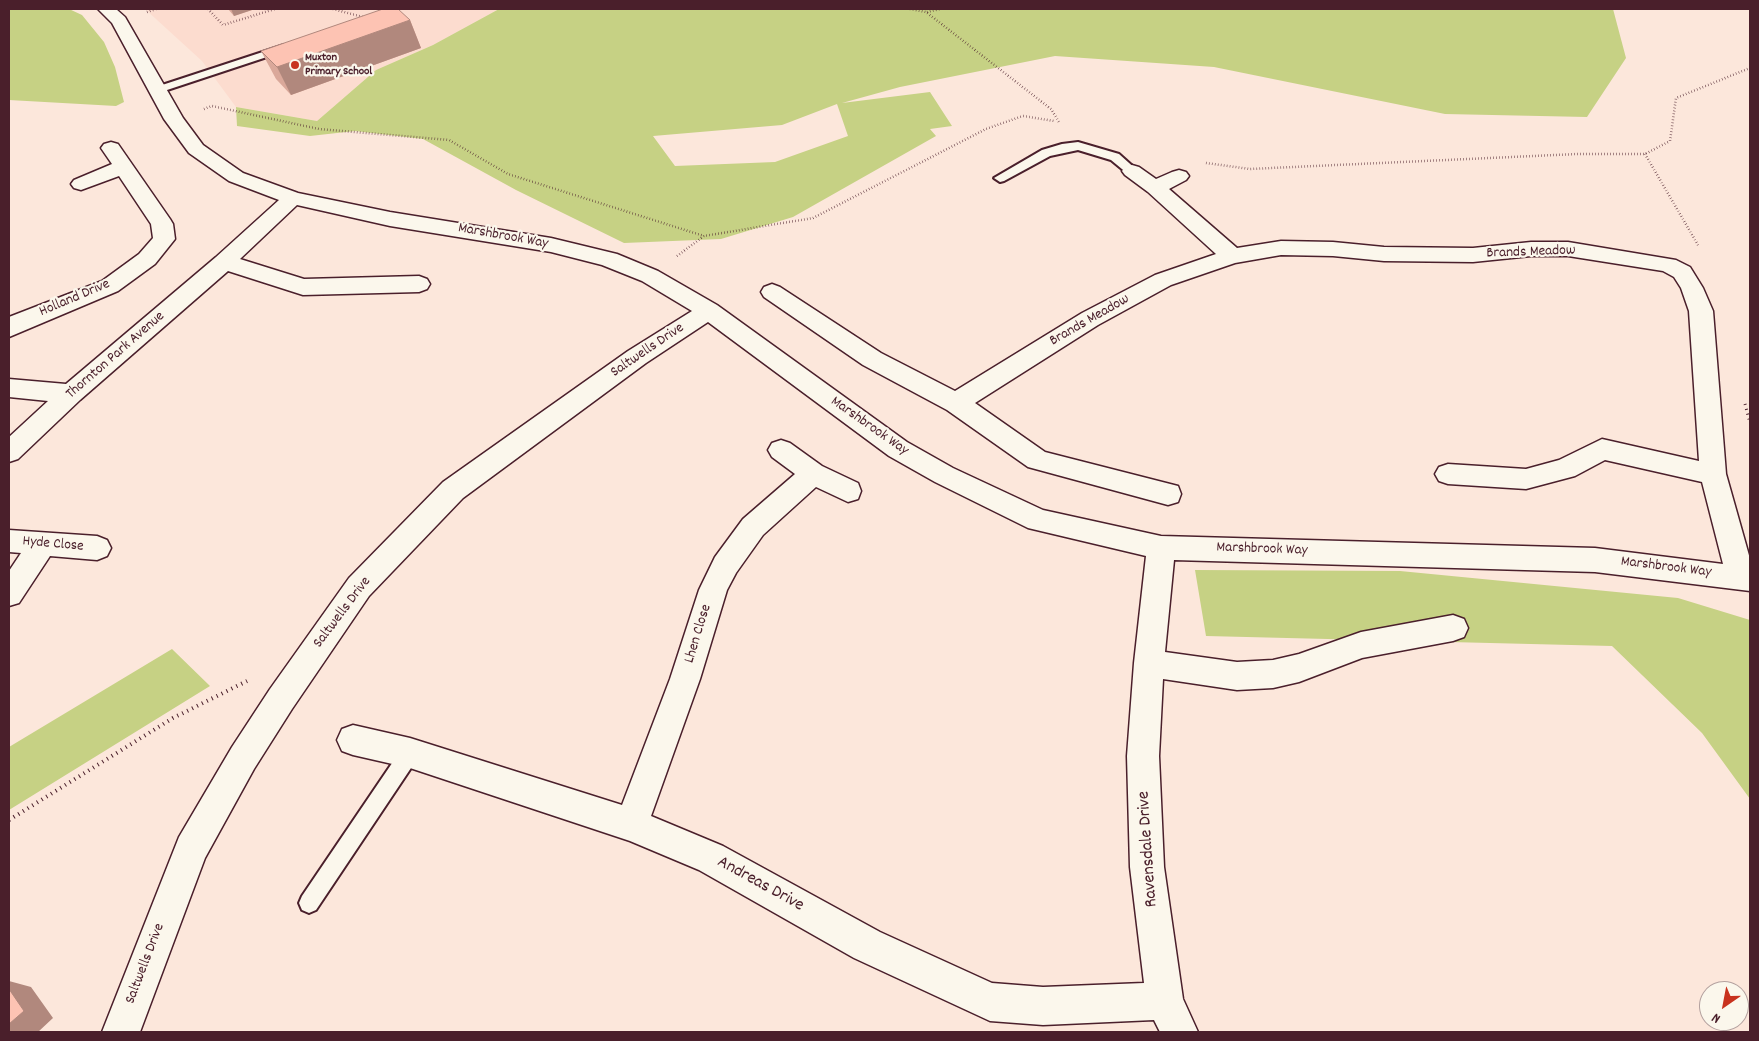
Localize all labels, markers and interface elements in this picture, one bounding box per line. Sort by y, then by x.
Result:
place label: Muxton Primary School [305,51,372,79]
marker: Muxton Primary School [289,59,301,71]
street label: Marshbrook Way [456,220,550,254]
street label: Brands Meadow [1486,242,1576,264]
street label: Holland Drive [37,276,113,322]
street label: Brands Meadow [1047,291,1133,351]
street label: Thornton Park Avenue [63,308,169,404]
street label: Saltwells Drive [608,320,688,382]
street label: Marshbrook Way [826,393,912,461]
street label: Hyde Close [22,533,84,557]
street label: Marshbrook Way [1216,539,1308,561]
street label: Marshbrook Way [1620,554,1712,582]
street label: Saltwells Drive [310,574,376,652]
street label: Lhen Close [682,602,716,666]
street label: Ravensdale Drive [1134,790,1164,908]
street label: Andreas Drive [713,852,807,918]
street label: Saltwells Drive [122,921,170,1007]
north arrow [1699,981,1749,1031]
text: N [1708,1007,1725,1028]

